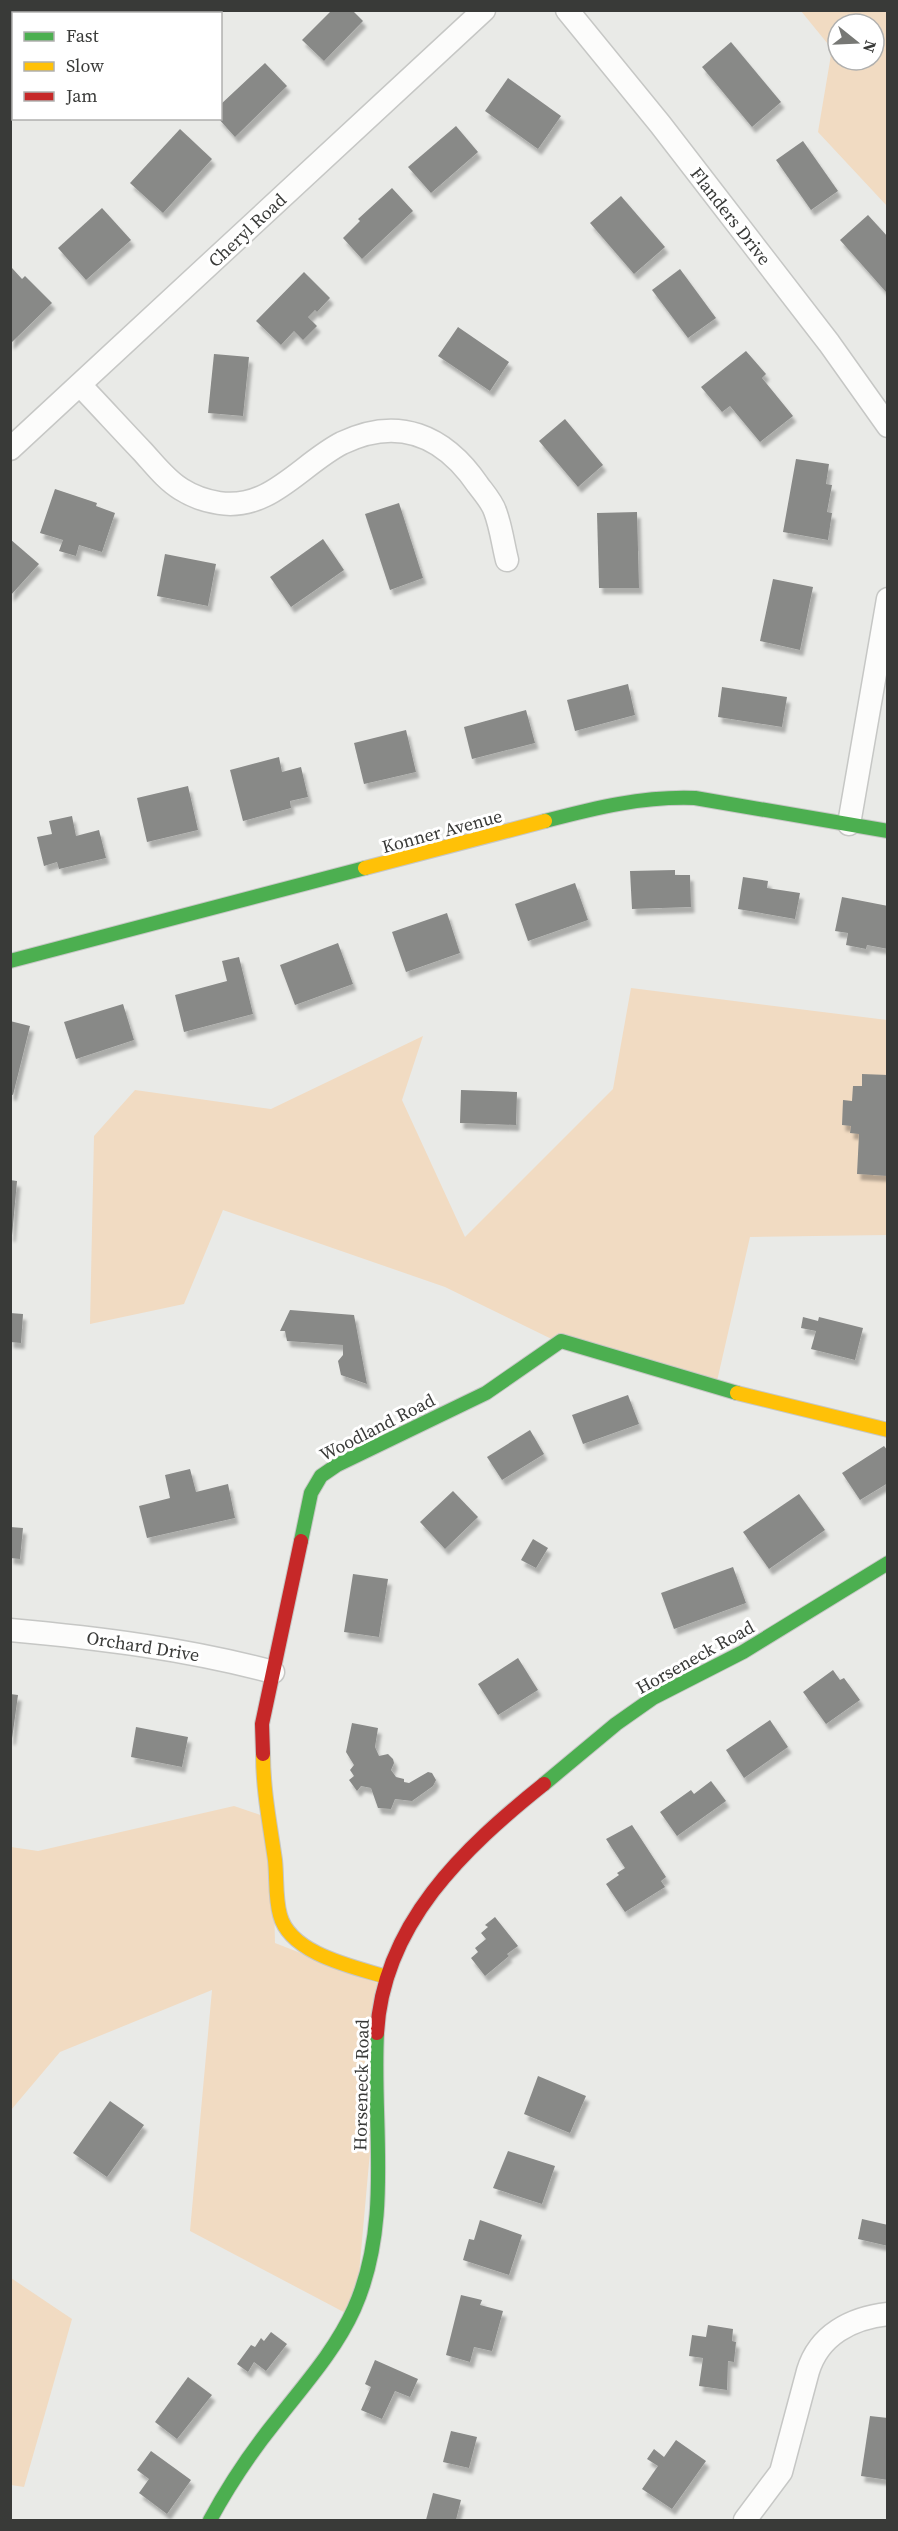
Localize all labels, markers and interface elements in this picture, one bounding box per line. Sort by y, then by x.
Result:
legend [12,12,222,120]
north arrow [826,12,886,72]
text: Fast [66,23,99,48]
text: N [858,38,883,56]
text: Slow [66,53,104,78]
text: Jam [65,83,98,108]
street label: Flanders Drive [685,162,777,270]
street label: Cheryl Road [203,187,291,273]
street label: Konner Avenue [379,803,505,859]
street label: Woodland Road [315,1387,439,1467]
street label: Horseneck Road [631,1614,759,1700]
street label: Orchard Drive [85,1625,201,1667]
street label: Horseneck Road [347,2019,375,2151]

